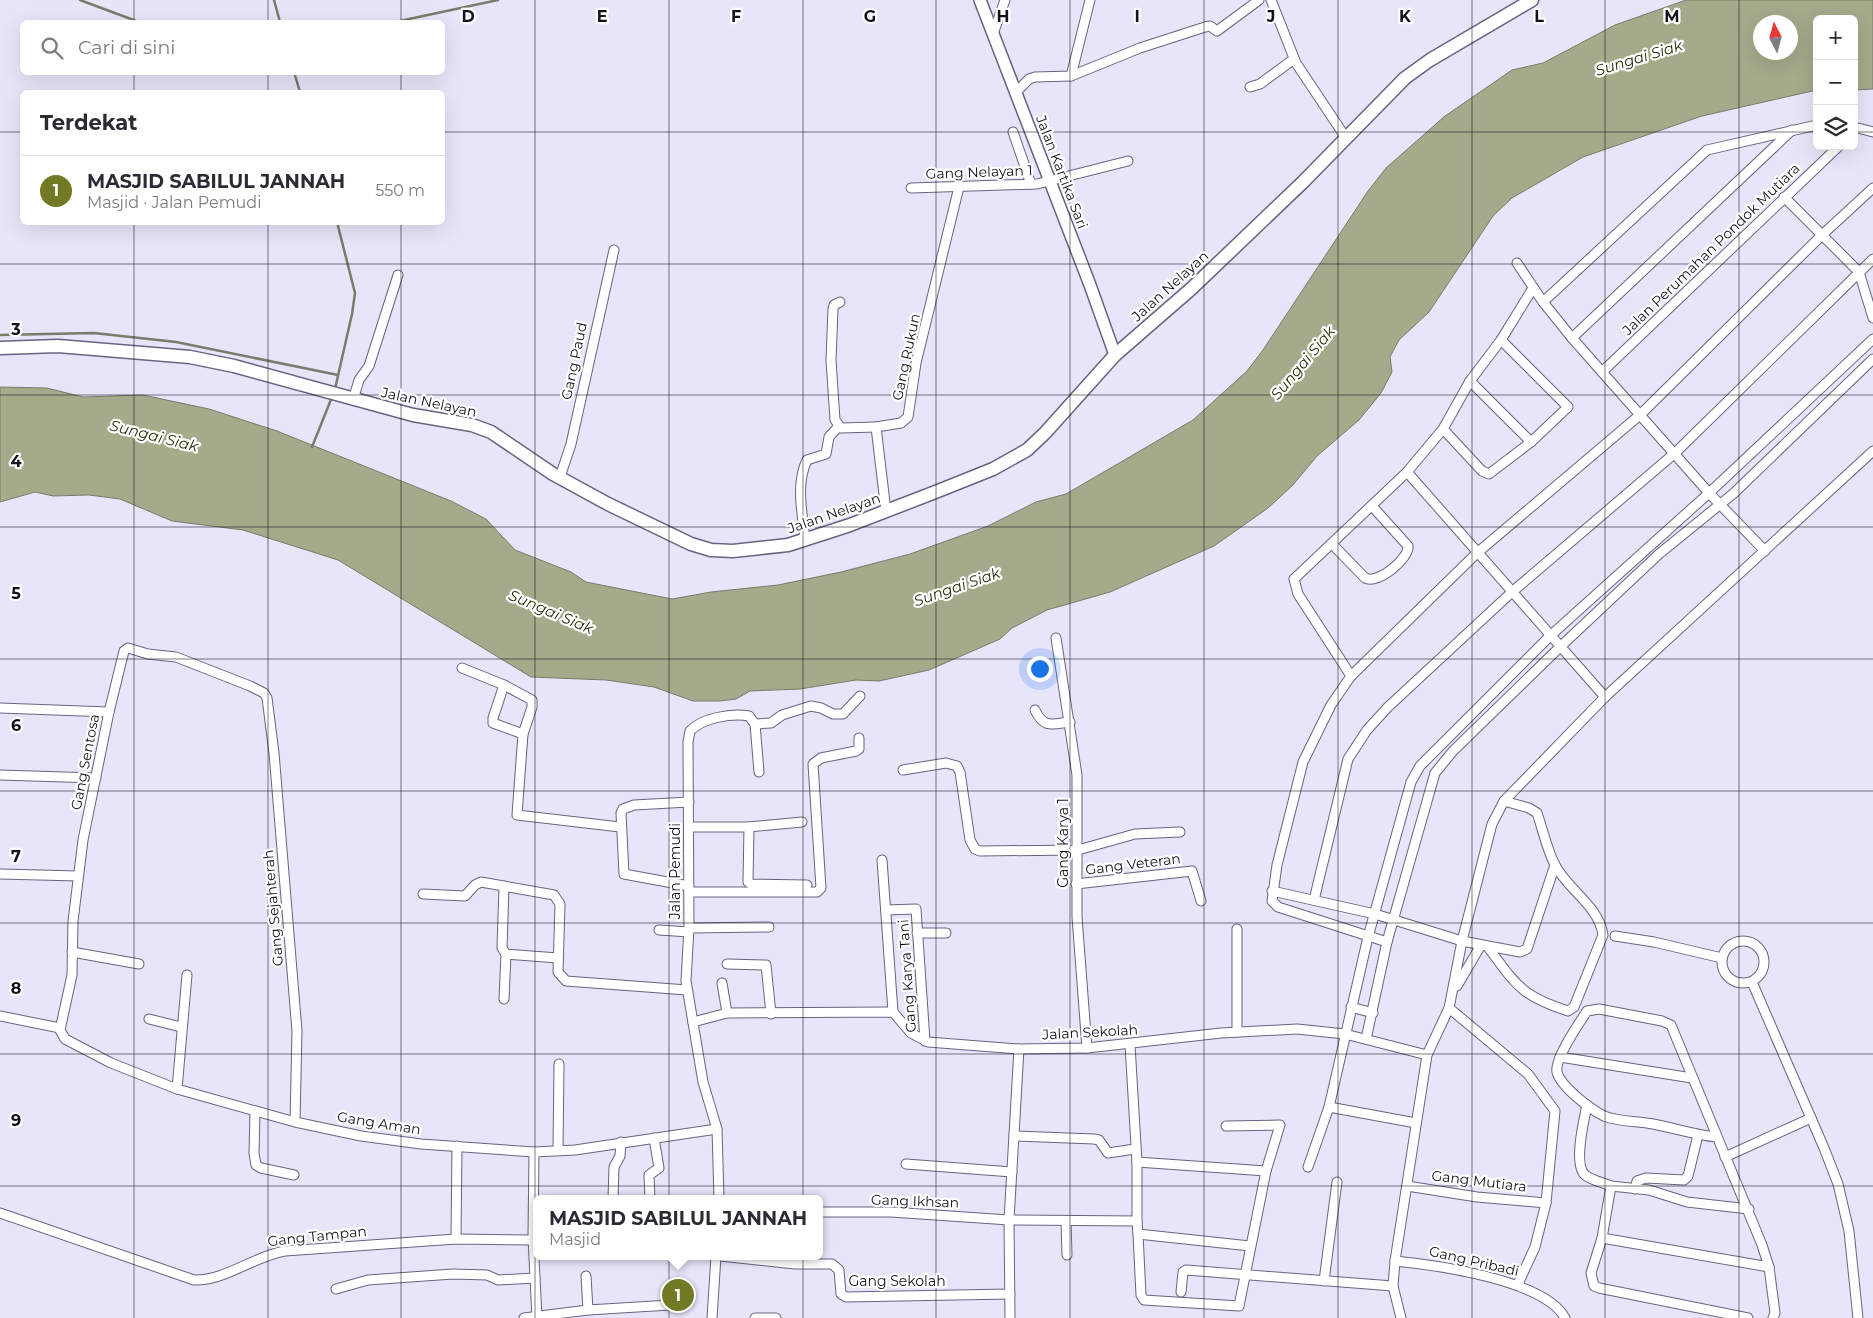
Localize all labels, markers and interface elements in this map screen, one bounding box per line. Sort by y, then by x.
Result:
text: D [461,7,475,26]
text: E [597,7,607,26]
text: F [731,7,741,26]
text: G [864,7,876,26]
text: H [997,7,1009,26]
text: I [1134,7,1140,26]
text: J [1266,7,1275,26]
text: K [1399,7,1412,26]
text: L [1534,7,1544,26]
text: M [1664,7,1680,26]
north arrow [1753,15,1798,60]
map controls [1813,15,1858,150]
button: + [1813,15,1858,60]
search box [20,20,445,75]
icon: search [38,34,66,62]
water label: Sungai Siak [1593,35,1686,80]
text: Cari di sini [78,36,175,59]
button: − [1813,60,1858,105]
button: layers [1813,105,1858,150]
text: Terdekat [40,110,137,135]
street label: Jalan Kartika Sari [1032,112,1092,231]
street label: Jalan Perumahan Pondok Mutiara [1618,159,1804,340]
street label: Gang Nelayan 1 [925,161,1033,183]
text: MASJID SABILUL JANNAH [87,170,345,193]
text: 1 [53,181,59,200]
text: 550 m [375,181,425,200]
text: Masjid · Jalan Pemudi [87,193,262,212]
street label: Jalan Nelayan [1127,247,1212,326]
street label: Gang Rukun [888,312,924,402]
text: 3 [10,320,21,339]
street label: Gang Paud [557,321,591,401]
water label: Sungai Siak [1266,321,1340,403]
street label: Jalan Nelayan [379,383,478,421]
water label: Sungai Siak [108,415,201,456]
text: 4 [10,452,22,471]
street label: Jalan Nelayan [784,489,883,538]
water label: Sungai Siak [911,563,1004,610]
text: 5 [11,584,21,603]
water label: Sungai Siak [506,585,597,638]
your location [1027,656,1053,682]
street label: Gang Sentosa [67,712,103,812]
text: 6 [11,716,21,735]
street label: Gang Karya 1 [1054,798,1072,888]
street label: Jalan Pemudi [666,823,684,920]
text: 7 [11,847,21,866]
street label: Gang Sejahterah [259,849,287,967]
street label: Gang Veteran [1084,849,1182,879]
street label: Gang Karya Tani [894,919,920,1033]
text: 8 [11,979,21,998]
street label: Jalan Sekolah [1041,1021,1138,1044]
street label: Gang Aman [336,1108,422,1138]
text: 9 [11,1111,21,1130]
street label: Gang Mutiara [1430,1166,1528,1196]
street label: Gang Ikhsan [870,1190,960,1212]
popup [533,1195,823,1260]
text: MASJID SABILUL JANNAH [549,1207,807,1230]
street label: Gang Tampan [266,1222,368,1250]
text: Masjid [549,1230,601,1249]
street label: Gang Pribadi [1427,1242,1521,1280]
street label: Gang Sekolah [848,1272,946,1290]
pin: 1 [662,1276,694,1314]

